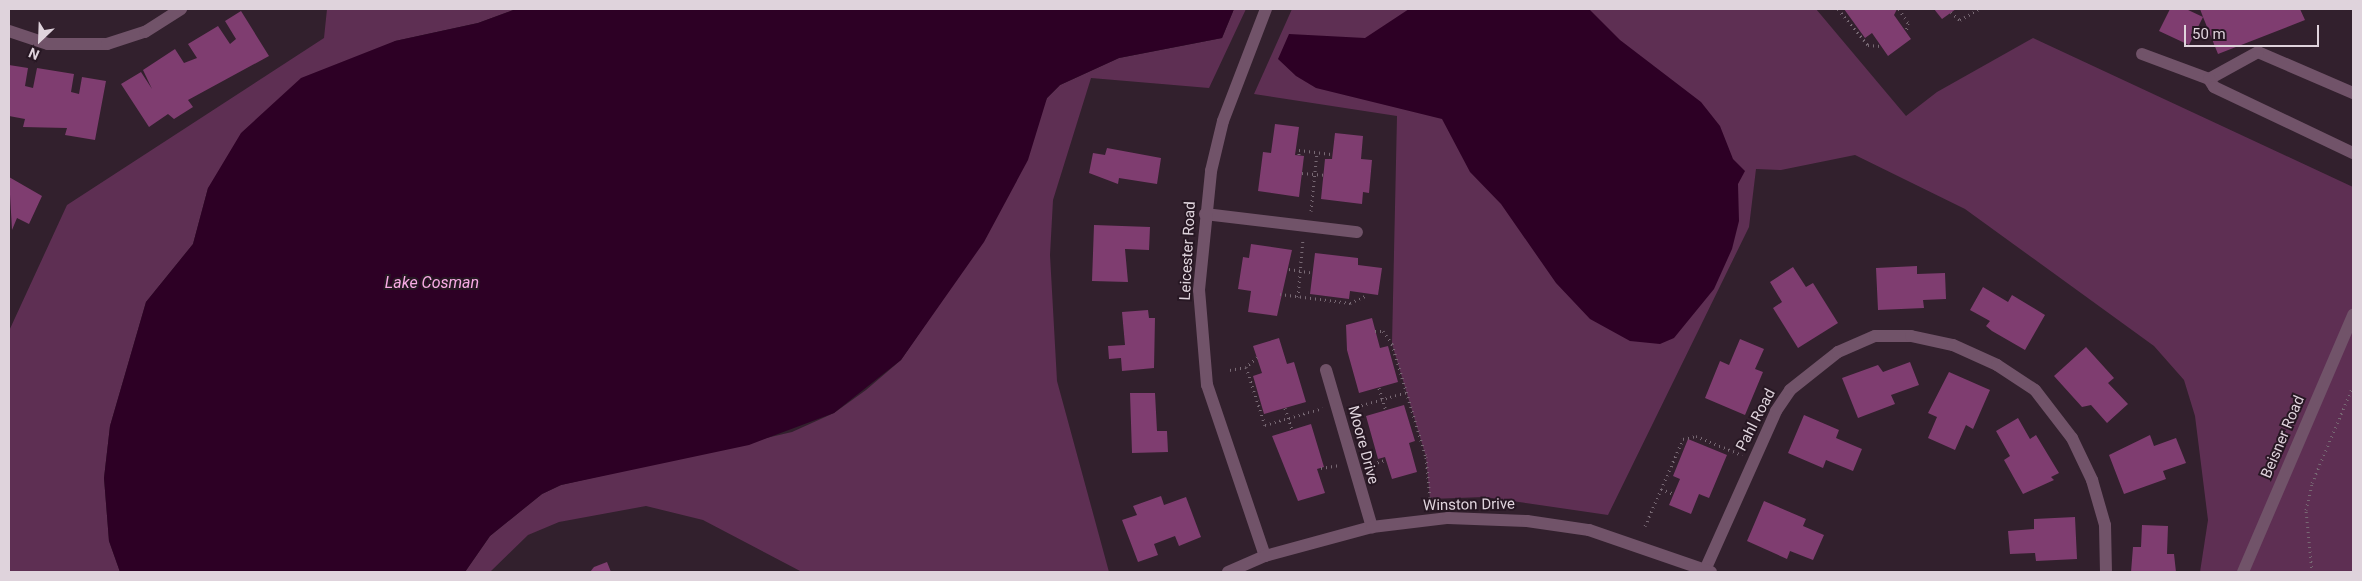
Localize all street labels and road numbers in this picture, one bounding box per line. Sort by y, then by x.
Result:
street label: Leicester Road [1176,201,1200,301]
street label: Pahl Road [1733,386,1779,454]
street label: Beisner Road [2257,393,2309,481]
street label: Moore Drive [1344,404,1382,486]
street label: Winston Drive [1423,495,1515,515]

